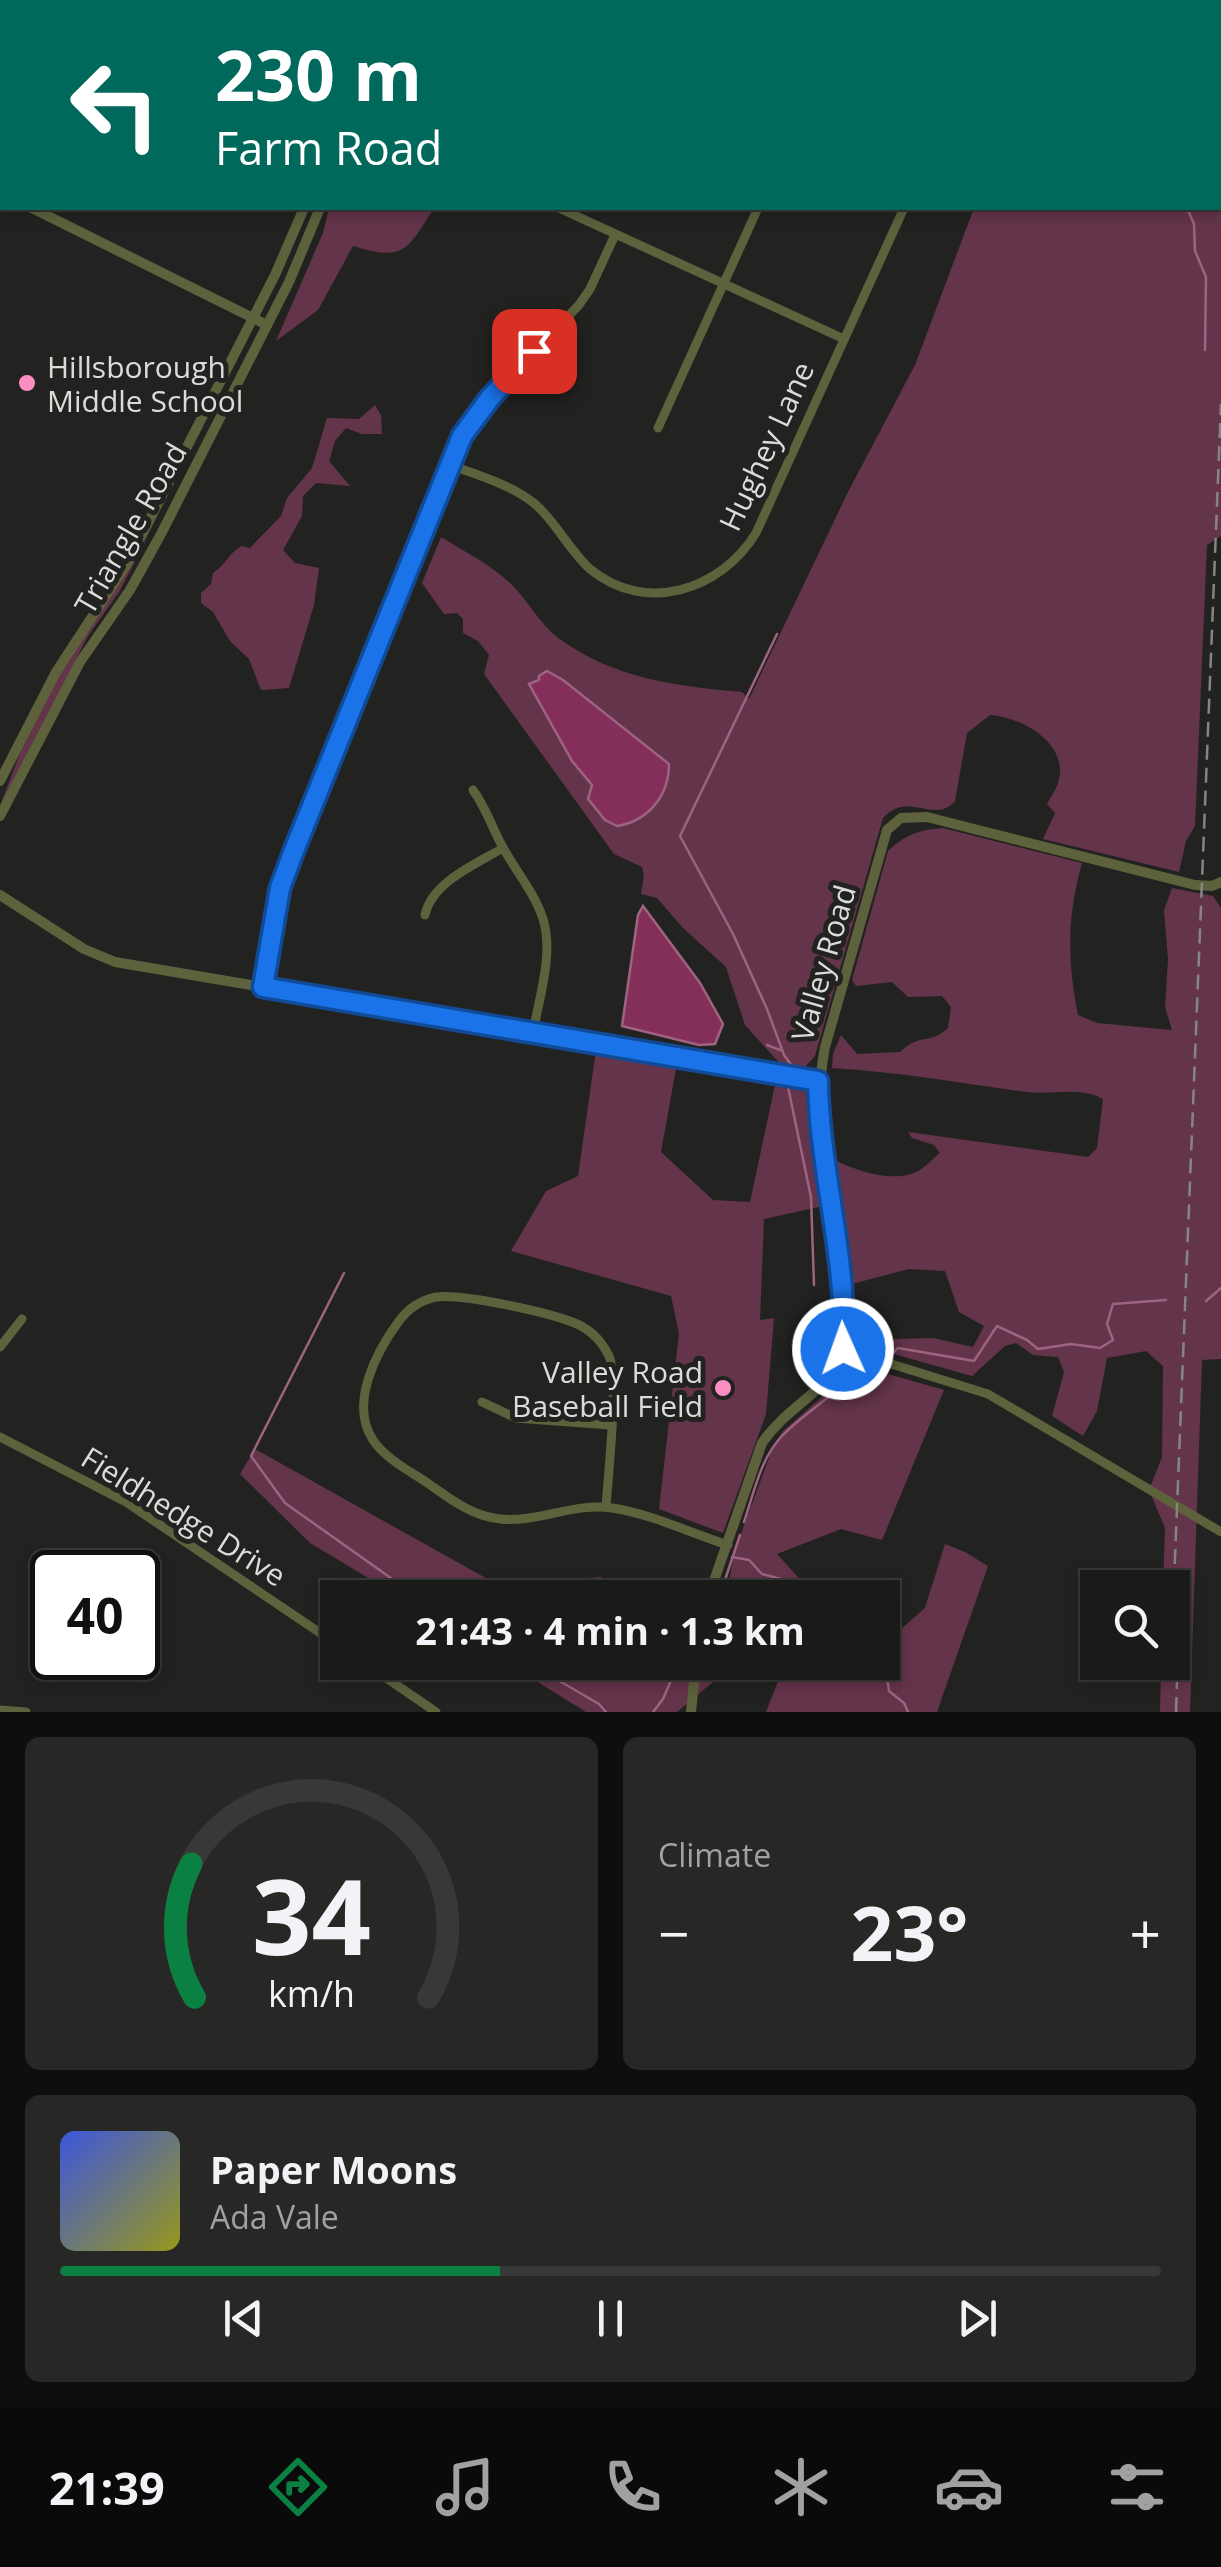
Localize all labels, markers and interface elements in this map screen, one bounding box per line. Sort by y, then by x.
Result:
text: 230 m [215,26,422,122]
icon: left [50,40,180,170]
text: Farm Road [215,117,442,178]
pin [492,309,577,394]
icon: arrive [507,324,562,379]
place label: Hillsborough Middle School [47,346,243,421]
street label: Hughey Lane [709,355,823,537]
marker: Hillsborough Middle School [16,372,38,394]
street label: Triangle Road [64,435,196,621]
street label: Valley Road [781,880,865,1046]
position arrow [791,1297,895,1401]
place label: Valley Road Baseball Field [512,1351,703,1426]
marker: Valley Road Baseball Field [712,1377,734,1399]
street label: Fieldhedge Drive [74,1437,294,1595]
speed limit sign: 40 [30,1550,160,1680]
map controls [1080,1570,1190,1680]
button: search [1080,1570,1190,1680]
text: 21:43 · 4 min · 1.3 km [415,1604,805,1656]
text: Climate [658,1833,771,1876]
text: 34 [252,1844,371,1985]
text: 23° [851,1881,968,1983]
text: − [658,1895,689,1970]
text: + [1130,1895,1161,1970]
text: km/h [268,1969,355,2017]
text: Paper Moons [210,2143,457,2195]
text: Ada Vale [210,2195,339,2238]
icon: previous [216,2291,271,2346]
icon: pause [583,2291,638,2346]
icon: next [950,2291,1005,2346]
icon: directions [263,2452,333,2522]
icon: music [430,2452,500,2522]
icon: phone [598,2452,668,2522]
icon: climate [766,2452,836,2522]
icon: car [934,2452,1004,2522]
icon: filters [1102,2452,1172,2522]
text: 21:39 [49,2457,165,2518]

